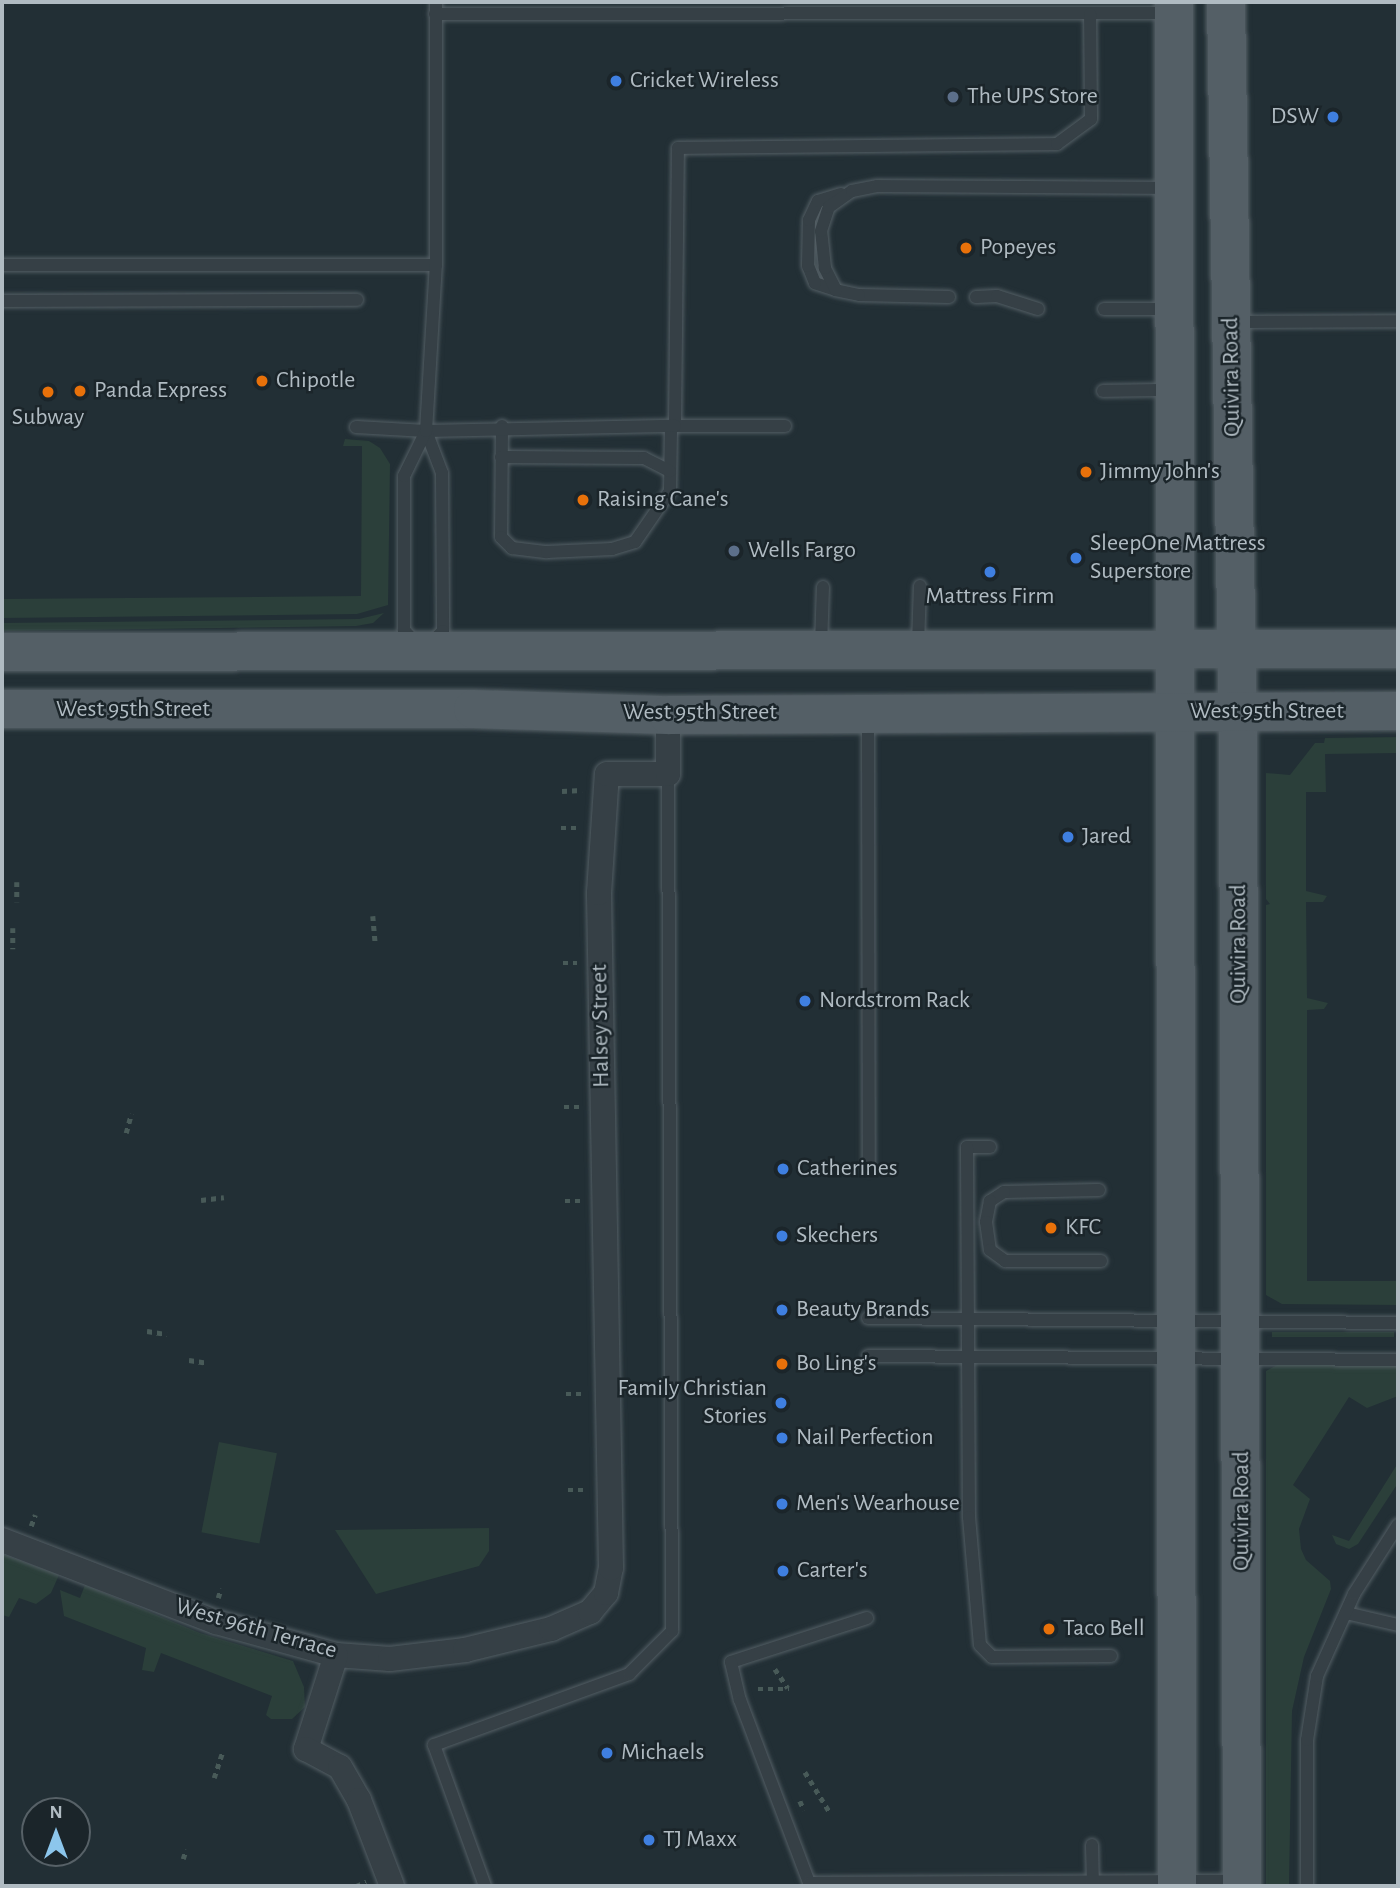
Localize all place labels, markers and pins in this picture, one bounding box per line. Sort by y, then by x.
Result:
place label: Cricket Wireless [630,67,779,95]
marker: Cricket Wireless [608,73,624,89]
place label: The UPS Store [967,83,1098,111]
marker: The UPS Store [945,89,961,105]
place label: DSW [1271,103,1319,131]
marker: DSW [1325,109,1341,125]
place label: Popeyes [980,234,1056,262]
marker: Popeyes [958,240,974,256]
place label: Chipotle [276,367,355,395]
marker: Chipotle [254,373,270,389]
place label: Panda Express [94,377,227,405]
marker: Panda Express [72,383,88,399]
marker: Subway [40,384,56,400]
place label: Subway [12,404,84,432]
place label: Jimmy John's [1100,458,1220,486]
marker: Jimmy John's [1078,464,1094,480]
place label: Raising Cane's [597,486,729,514]
marker: Raising Cane's [575,492,591,508]
place label: SleepOne Mattress Superstore [1090,530,1266,586]
place label: Wells Fargo [748,537,856,565]
marker: Wells Fargo [726,543,742,559]
marker: SleepOne Mattress Superstore [1068,550,1084,566]
marker: Mattress Firm [982,564,998,580]
place label: Mattress Firm [926,583,1054,611]
place label: Jared [1082,823,1131,851]
marker: Jared [1060,829,1076,845]
place label: Nordstrom Rack [819,987,970,1015]
marker: Nordstrom Rack [797,993,813,1009]
place label: Catherines [797,1155,898,1183]
marker: Catherines [775,1161,791,1177]
place label: KFC [1065,1214,1101,1242]
marker: KFC [1043,1220,1059,1236]
place label: Skechers [796,1222,878,1250]
marker: Skechers [774,1228,790,1244]
place label: Beauty Brands [796,1296,930,1324]
marker: Beauty Brands [774,1302,790,1318]
place label: Bo Ling's [796,1350,877,1378]
marker: Bo Ling's [774,1356,790,1372]
place label: Family Christian Stories [617,1375,767,1431]
marker: Family Christian Stories [773,1395,789,1411]
place label: Nail Perfection [796,1424,934,1452]
marker: Nail Perfection [774,1430,790,1446]
place label: Men's Wearhouse [796,1490,960,1518]
marker: Men's Wearhouse [774,1496,790,1512]
place label: Carter's [797,1557,868,1585]
marker: Carter's [775,1563,791,1579]
place label: Taco Bell [1063,1615,1145,1643]
marker: Taco Bell [1041,1621,1057,1637]
place label: Michaels [621,1739,704,1767]
marker: Michaels [599,1745,615,1761]
place label: TJ Maxx [663,1826,737,1854]
marker: TJ Maxx [641,1832,657,1848]

